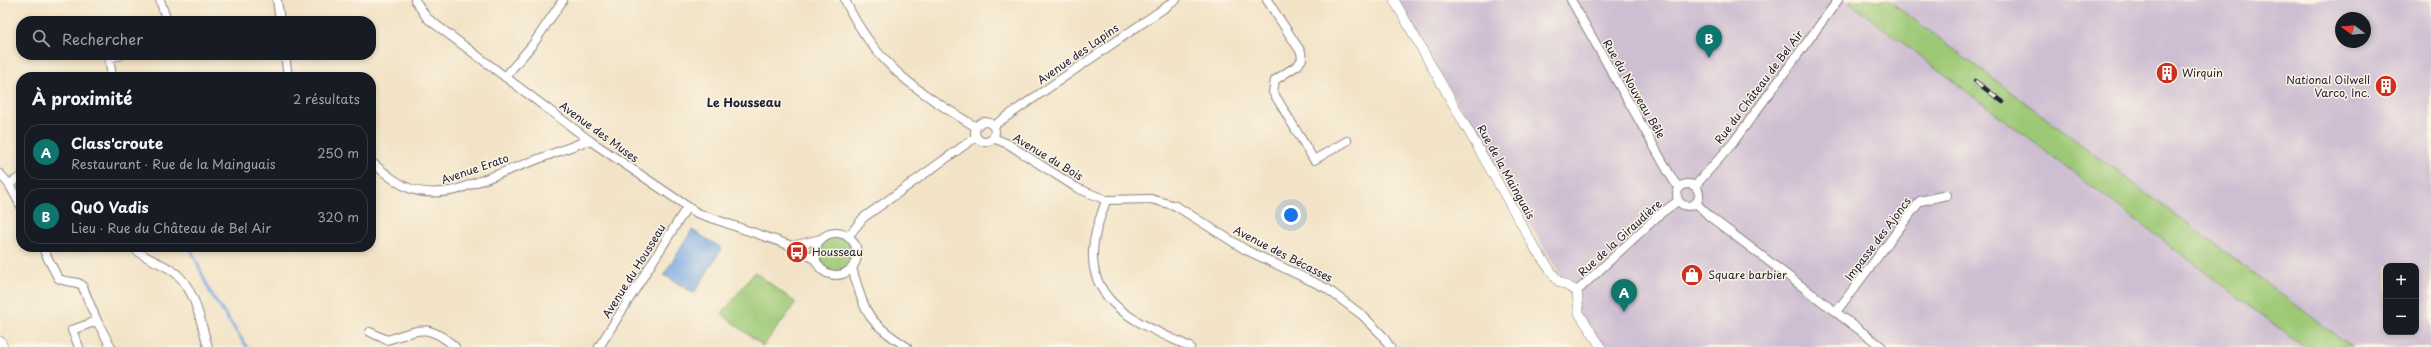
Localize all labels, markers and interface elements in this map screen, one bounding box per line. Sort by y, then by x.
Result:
north arrow [2335,12,2371,48]
search box [16,16,376,60]
street label: Avenue des Lapins [1034,19,1122,88]
pin: B [1696,25,1722,58]
street label: Rue du Château de Bel Air [1710,26,1807,147]
icon: search [30,27,52,49]
text: Rechercher [62,27,143,50]
street label: Rue du Nouveau Bêle [1599,36,1670,142]
building icon: Wirquin [2154,60,2180,86]
place label: Wirquin [2182,64,2223,81]
place label: National Oilwell Varco, Inc. [2286,71,2370,101]
building icon: National Oilwell Varco, Inc. [2373,73,2399,99]
text: À proximité [32,85,132,111]
text: 2 résultats [293,89,360,108]
district label: Le Housseau [707,93,781,111]
street label: Avenue des Muses [556,97,643,166]
street label: Rue de la Mainguais [1473,121,1540,222]
street label: Avenue du Bois [1010,129,1087,184]
text: Class'croute [71,131,163,154]
text: A [41,143,51,162]
text: 250 m [317,143,359,162]
street label: Avenue Erato [439,149,511,188]
text: Restaurant · Rue de la Mainguais [71,154,276,173]
street label: Impasse des Ajoncs [1840,193,1915,284]
text: QuO Vadis [71,195,149,218]
street label: Rue de la Giraudière [1574,195,1665,280]
your location [1281,205,1301,225]
text: B [42,207,50,226]
text: 320 m [317,207,359,226]
text: Lieu · Rue du Château de Bel Air [71,218,271,237]
street label: Avenue du Housseau [598,220,669,321]
street label: Avenue des Bécasses [1231,221,1336,286]
bus stop icon: Housseau [784,239,810,265]
place label: Housseau [812,243,863,260]
shop icon: Square barbier [1679,262,1705,288]
map controls [2383,263,2419,335]
button: + [2383,263,2419,299]
place label: Square barbier [1708,266,1787,283]
pin: A [1611,279,1637,312]
button: − [2383,299,2419,335]

